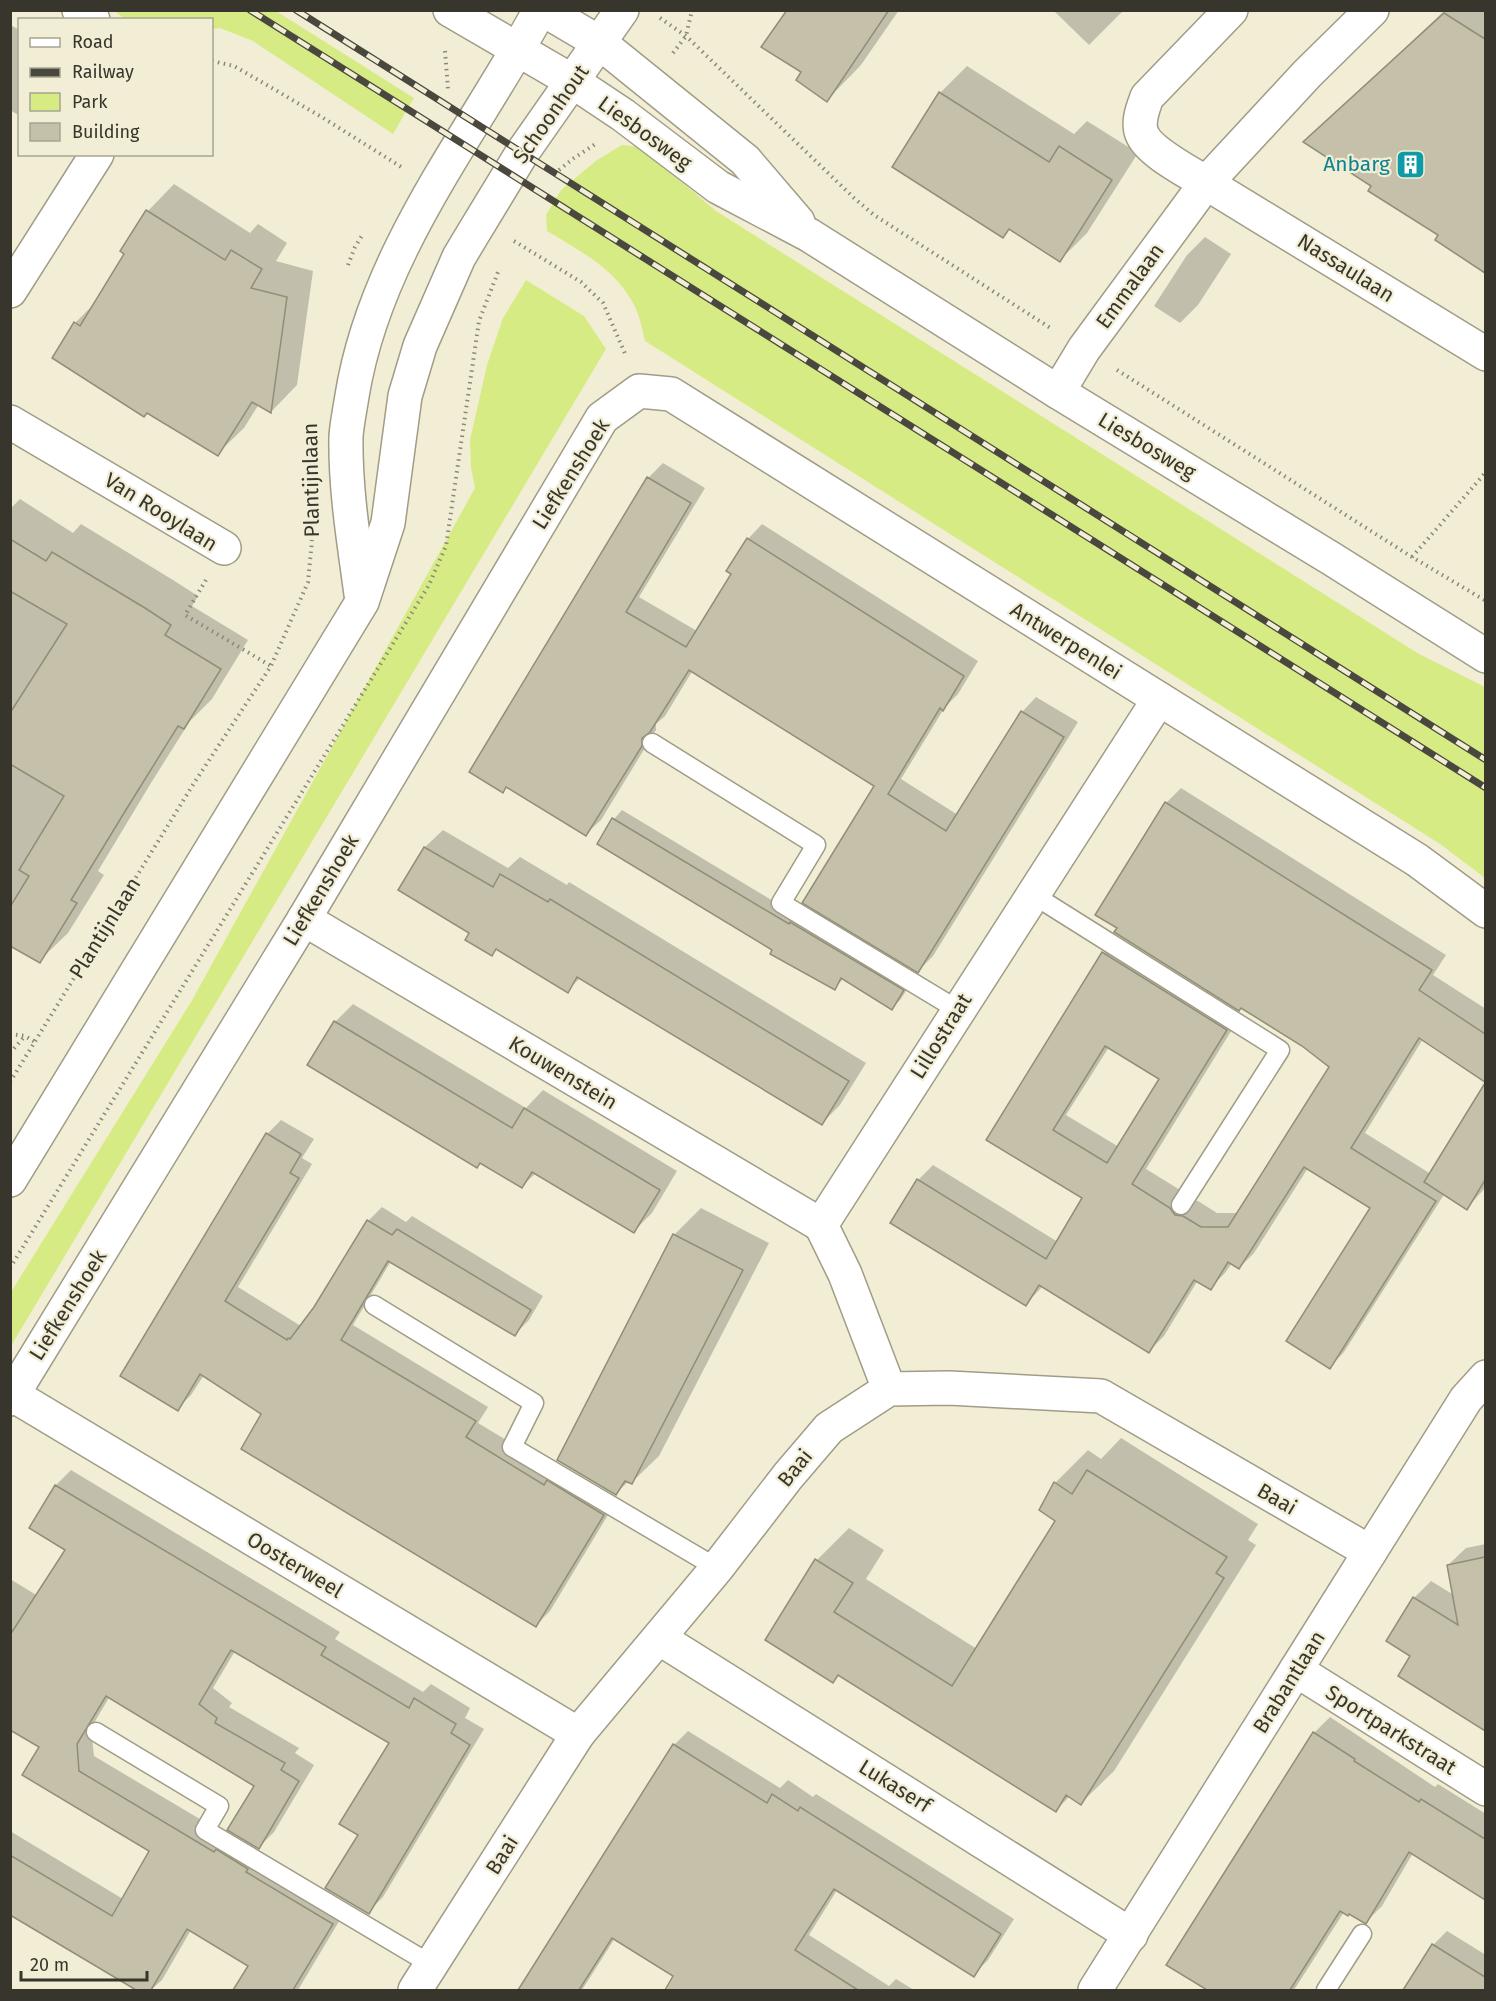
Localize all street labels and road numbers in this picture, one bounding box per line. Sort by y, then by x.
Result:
street label: Schoonhout [507,59,595,169]
street label: Liesbosweg [593,90,697,176]
street label: Nassaulaan [1293,228,1399,308]
street label: Emmalaan [1090,238,1170,334]
street label: Liesbosweg [1093,407,1201,485]
street label: Liefkenshoek [527,414,615,534]
street label: Plantijnlaan [297,423,325,537]
street label: Van Rooylaan [100,467,222,557]
street label: Antwerpenlei [1006,597,1126,685]
street label: Liefkenshoek [277,829,365,951]
street label: Plantijnlaan [64,873,146,983]
street label: Lillostraat [905,988,978,1084]
street label: Kouwenstein [504,1030,622,1116]
street label: Liefkenshoek [24,1245,112,1365]
street label: Baai [772,1444,818,1492]
street label: Baai [1253,1477,1301,1521]
street label: Oosterweel [242,1526,348,1604]
street label: Brabantlaan [1247,1626,1331,1738]
street label: Sportparkstraat [1321,1679,1462,1781]
street label: Lukaserf [854,1754,938,1819]
street label: Baai [480,1831,524,1879]

